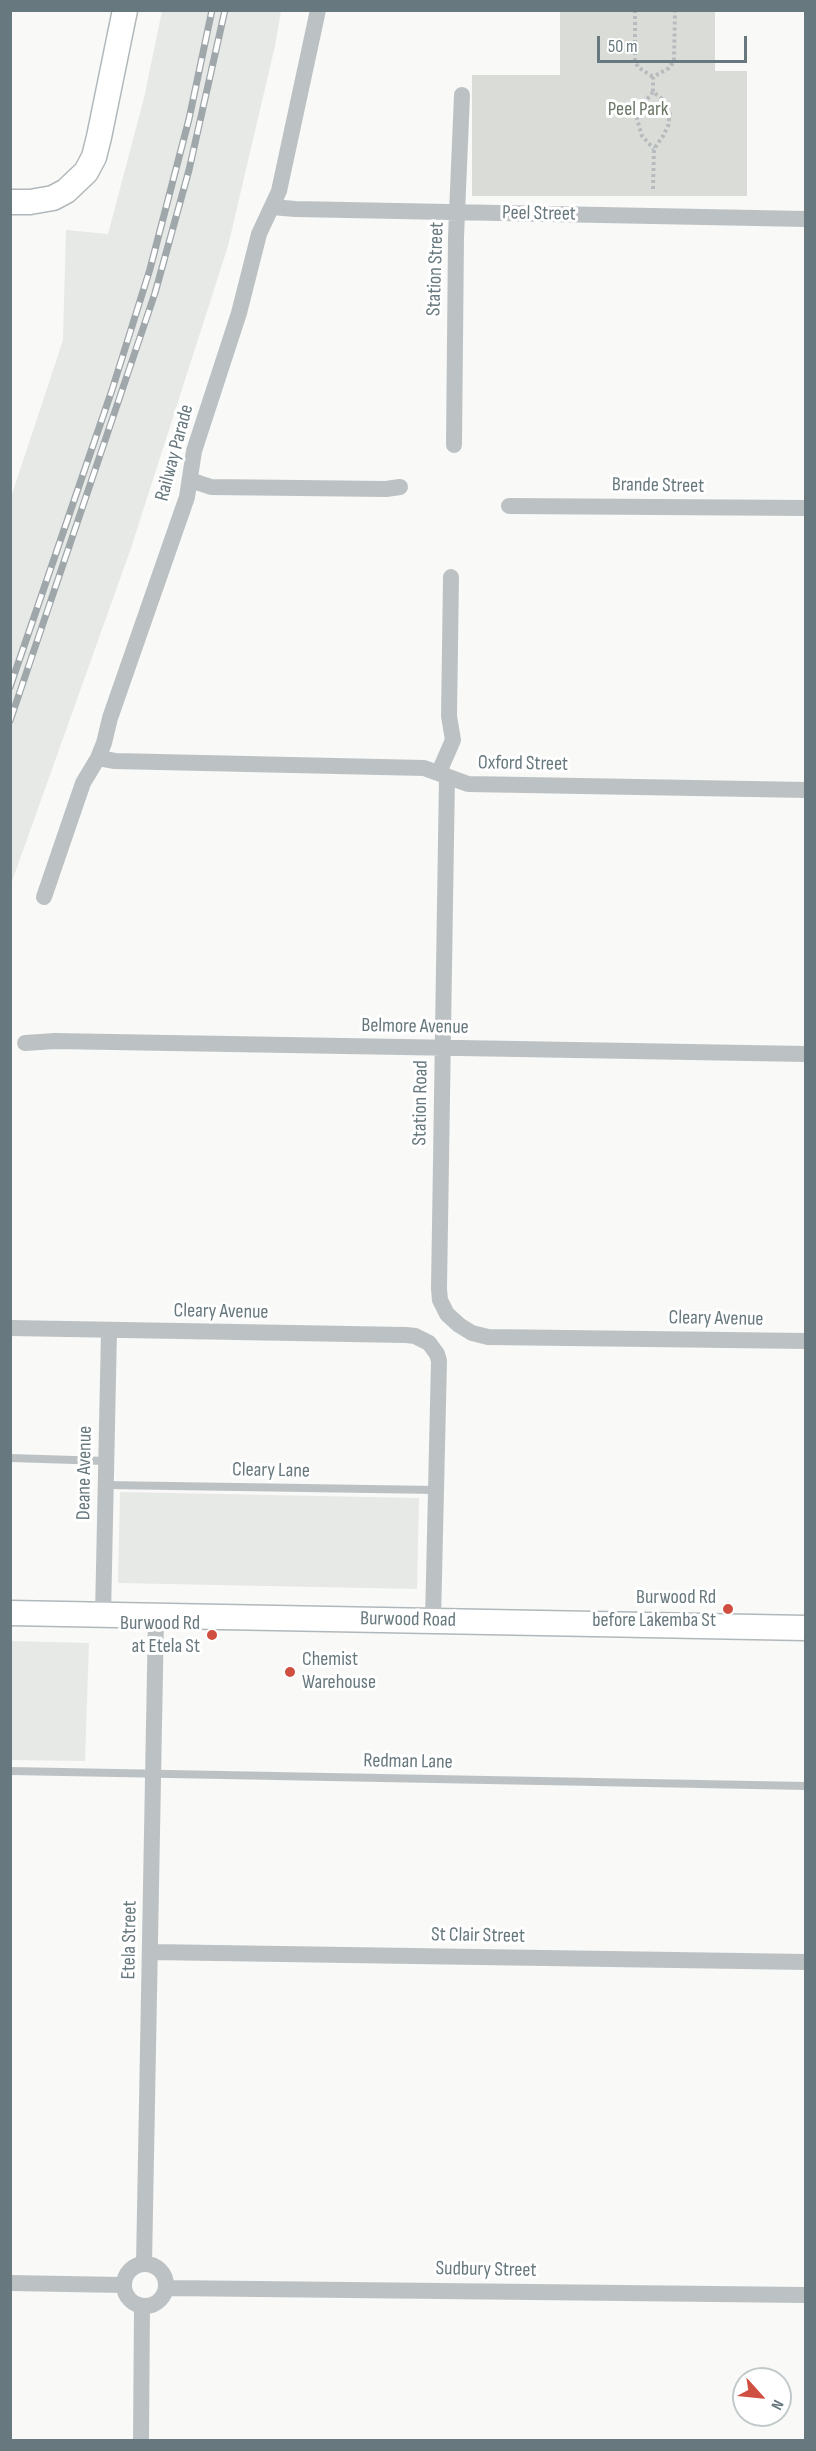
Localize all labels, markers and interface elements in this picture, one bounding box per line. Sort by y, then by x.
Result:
scale bar [600,24,750,62]
text: 50 m [608,36,638,57]
park label: Peel Park [608,98,668,122]
street label: Peel Street [502,201,576,227]
street label: Station Street [422,221,450,317]
street label: Railway Parade [151,402,199,504]
street label: Brande Street [612,473,704,499]
street label: Oxford Street [478,751,568,777]
street label: Belmore Avenue [361,1014,469,1040]
street label: Station Road [408,1060,434,1146]
street label: Cleary Avenue [173,1299,269,1325]
street label: Cleary Avenue [668,1306,764,1332]
street label: Deane Avenue [72,1426,98,1520]
street label: Cleary Lane [232,1458,310,1484]
place label: Burwood Rd before Lakemba St [592,1586,716,1633]
marker: Burwood Rd before Lakemba St [721,1602,735,1616]
street label: Burwood Road [360,1607,456,1633]
place label: Burwood Rd at Etela St [120,1612,200,1659]
marker: Burwood Rd at Etela St [205,1628,219,1642]
place label: Chemist Warehouse [302,1648,376,1695]
marker: Chemist Warehouse [283,1665,297,1679]
street label: Redman Lane [363,1749,453,1775]
street label: Etela Street [117,1900,143,1980]
street label: St Clair Street [431,1923,525,1949]
street label: Sudbury Street [435,2257,537,2283]
north arrow [732,2367,792,2427]
text: N [766,2396,787,2413]

